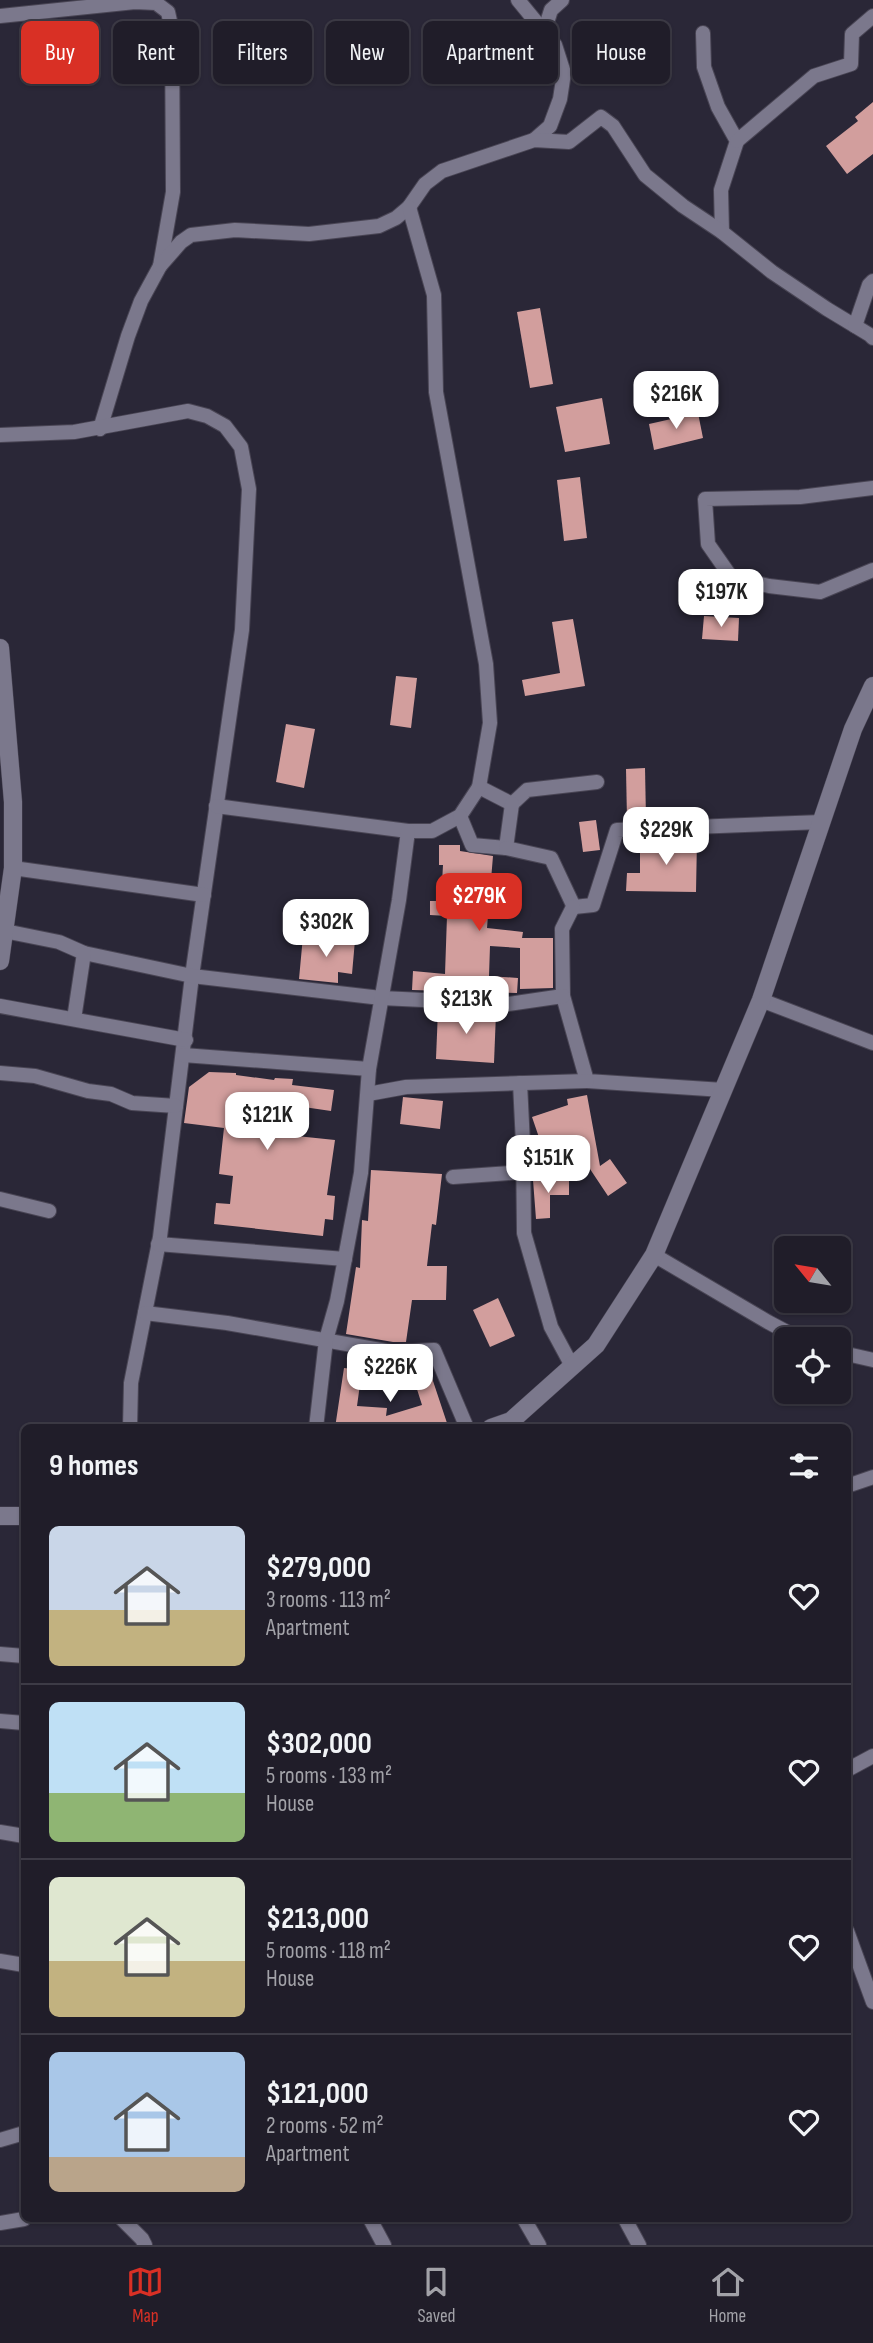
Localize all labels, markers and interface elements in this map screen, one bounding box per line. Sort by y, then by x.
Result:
chip: Buy [21,21,99,84]
chip: Rent [113,21,199,84]
chip: Filters [213,21,312,84]
chip: New [326,21,409,84]
chip: Apartment [423,21,558,84]
chip: House [572,21,670,84]
pin: $216K [627,372,725,431]
text: $216K [649,380,703,408]
pin: $197K [672,570,770,629]
text: $197K [694,578,748,606]
pin: $229K [617,808,715,867]
text: $229K [639,816,693,844]
pin: $279K [430,874,528,933]
text: $279K [452,882,506,910]
pin: $302K [277,900,375,959]
text: $302K [299,908,353,936]
pin: $213K [417,976,515,1036]
text: $213K [440,985,492,1013]
pin: $121K [218,1092,316,1152]
text: $121K [241,1101,293,1129]
pin: $151K [499,1136,597,1195]
text: $151K [522,1144,574,1172]
north arrow [774,1236,850,1312]
map controls [774,1236,851,1404]
button: locate [774,1327,851,1404]
pin: $226K [341,1344,439,1404]
text: $226K [363,1353,417,1381]
icon: filters [785,1447,823,1485]
text: 9 homes [49,1448,139,1484]
text: $279,000 [266,1550,371,1586]
icon: home [105,1554,189,1638]
icon: heart [785,1577,823,1615]
text: 3 rooms · 113 m² [266,1586,391,1614]
text: Apartment [266,1614,350,1642]
text: $302,000 [266,1726,372,1762]
icon: home [105,1730,189,1814]
icon: heart [785,1753,823,1791]
text: 5 rooms · 133 m² [266,1762,392,1790]
text: House [266,1790,314,1818]
text: $213,000 [266,1901,369,1937]
icon: home [105,1905,189,1989]
icon: heart [785,1928,823,1966]
text: 5 rooms · 118 m² [266,1937,391,1965]
text: House [266,1965,314,1993]
text: $121,000 [266,2076,369,2112]
icon: home [105,2080,189,2164]
icon: heart [785,2103,823,2141]
text: 2 rooms · 52 m² [266,2112,384,2140]
text: Apartment [266,2140,350,2168]
tab: Map [126,2263,164,2328]
tab: Saved [417,2263,456,2328]
tab: Home [709,2263,747,2328]

